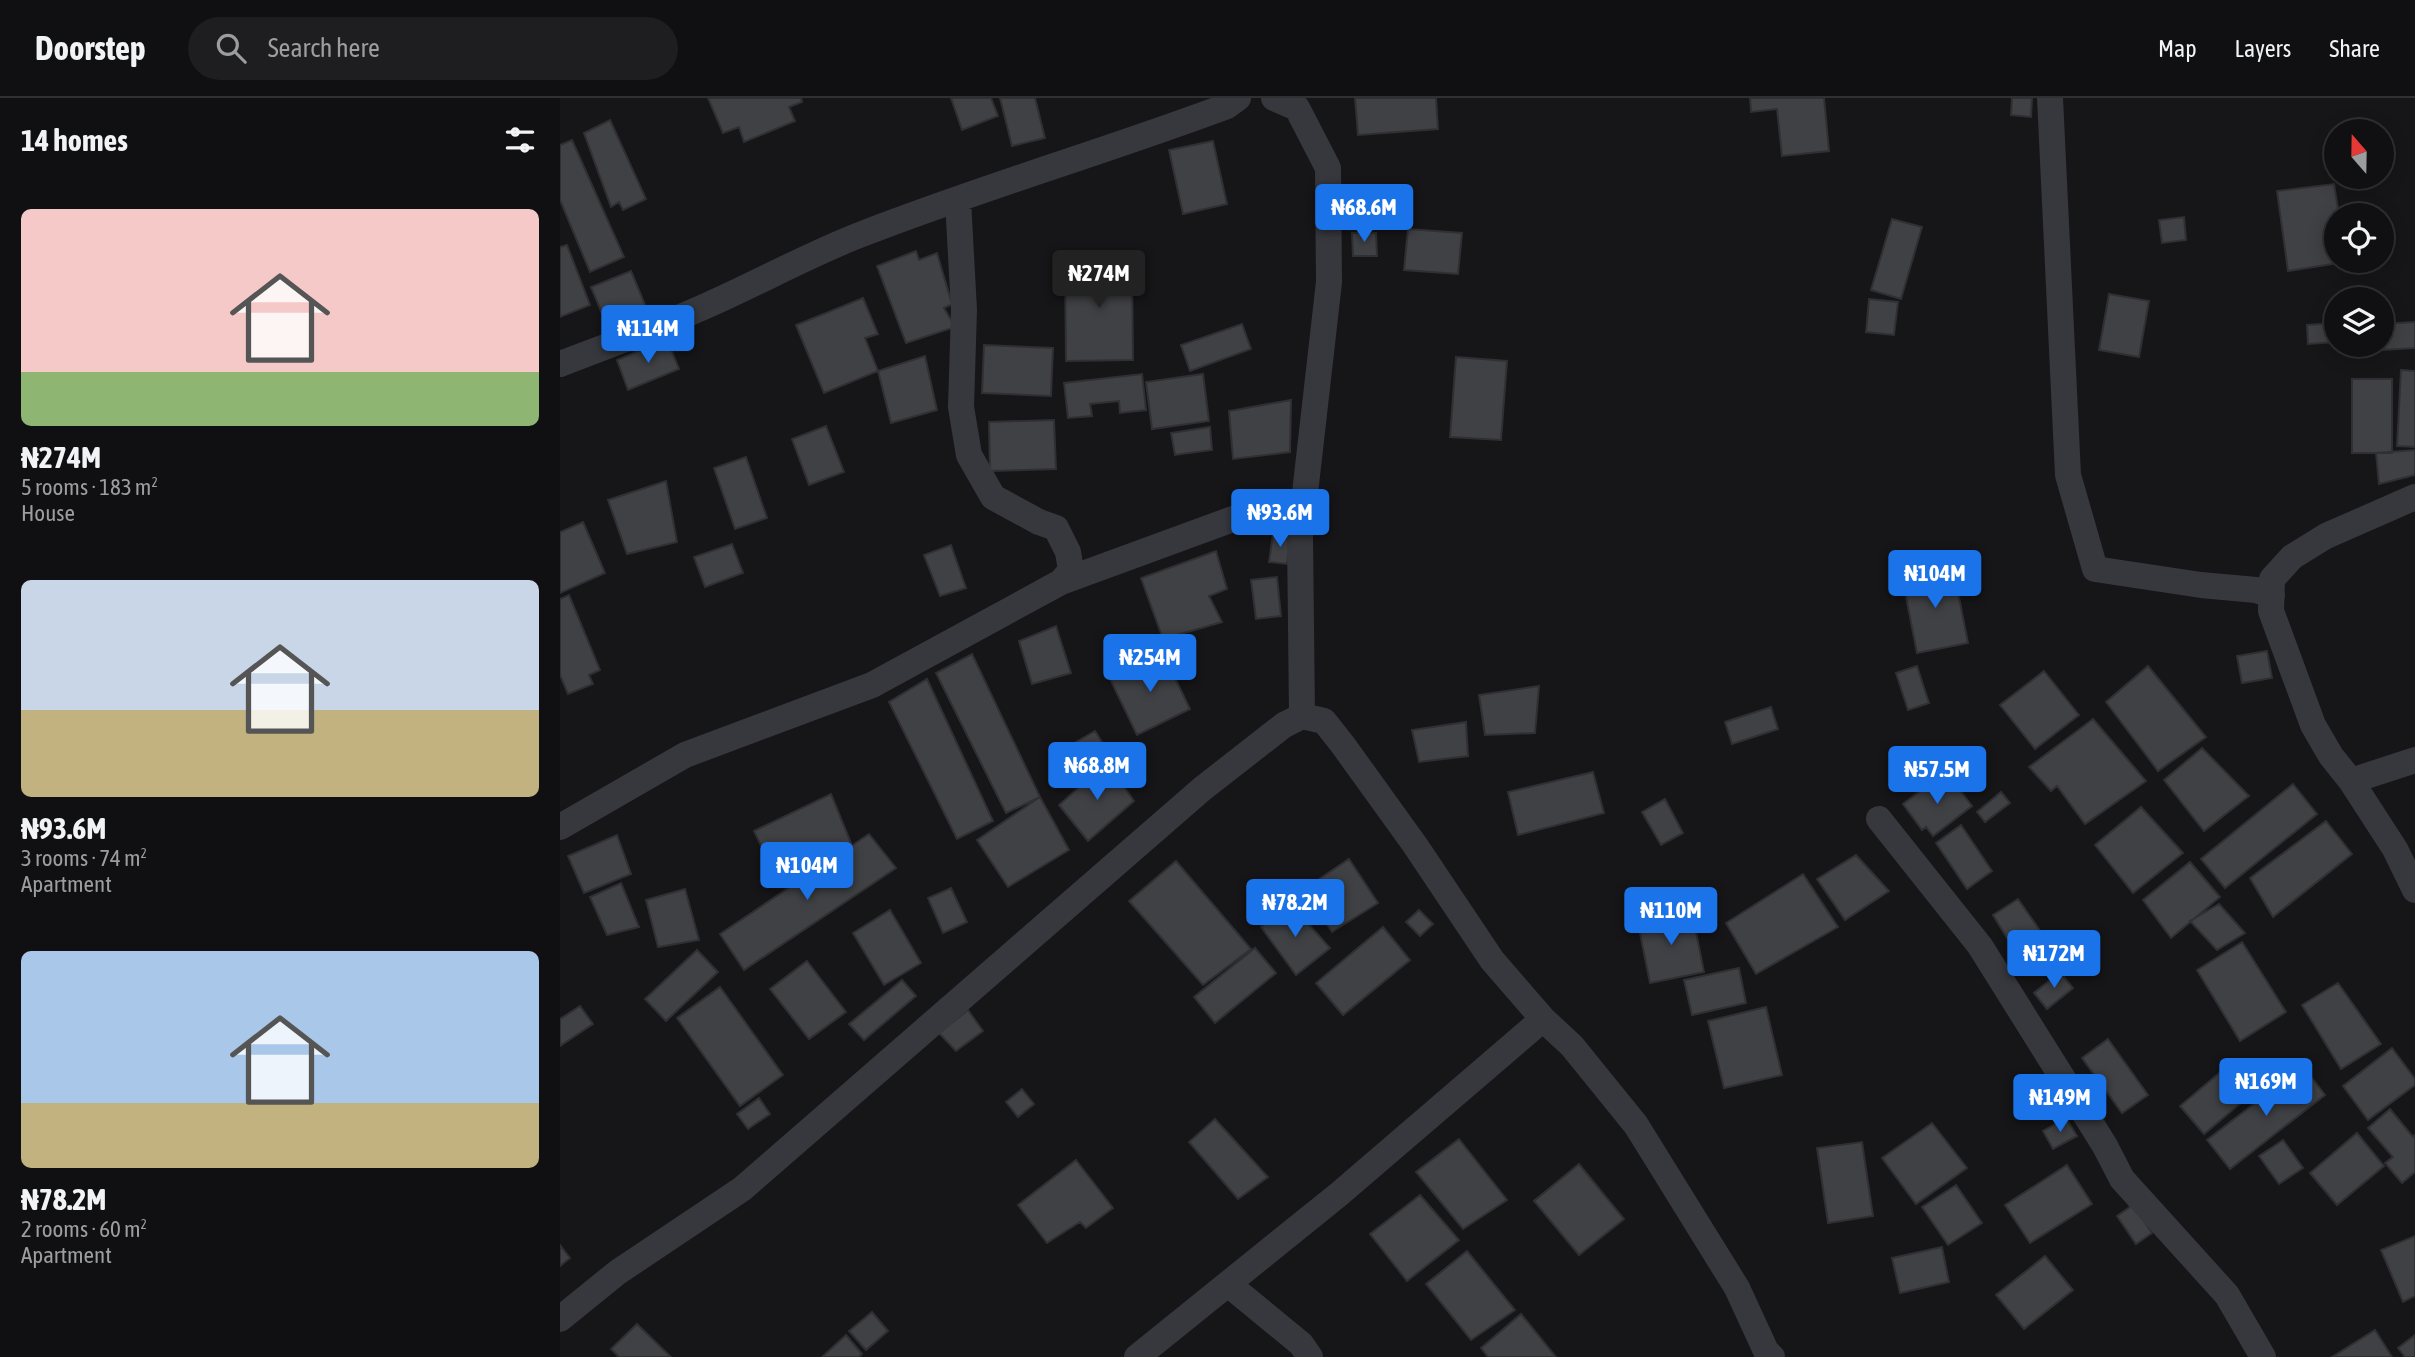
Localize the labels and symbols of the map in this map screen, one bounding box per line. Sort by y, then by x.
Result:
north arrow [2324,119,2394,189]
pin: ₦68.6M [1307,184,1421,244]
pin: ₦274M [1050,250,1148,310]
pin: ₦114M [599,306,697,365]
pin: ₦93.6M [1223,490,1337,549]
pin: ₦104M [1886,550,1984,610]
pin: ₦254M [1101,634,1199,694]
pin: ₦68.8M [1040,742,1154,802]
pin: ₦57.5M [1880,746,1994,806]
pin: ₦104M [758,842,856,902]
pin: ₦78.2M [1238,880,1352,939]
pin: ₦110M [1622,888,1720,947]
pin: ₦172M [2005,930,2103,990]
pin: ₦169M [2217,1058,2315,1118]
pin: ₦149M [2011,1074,2109,1134]

